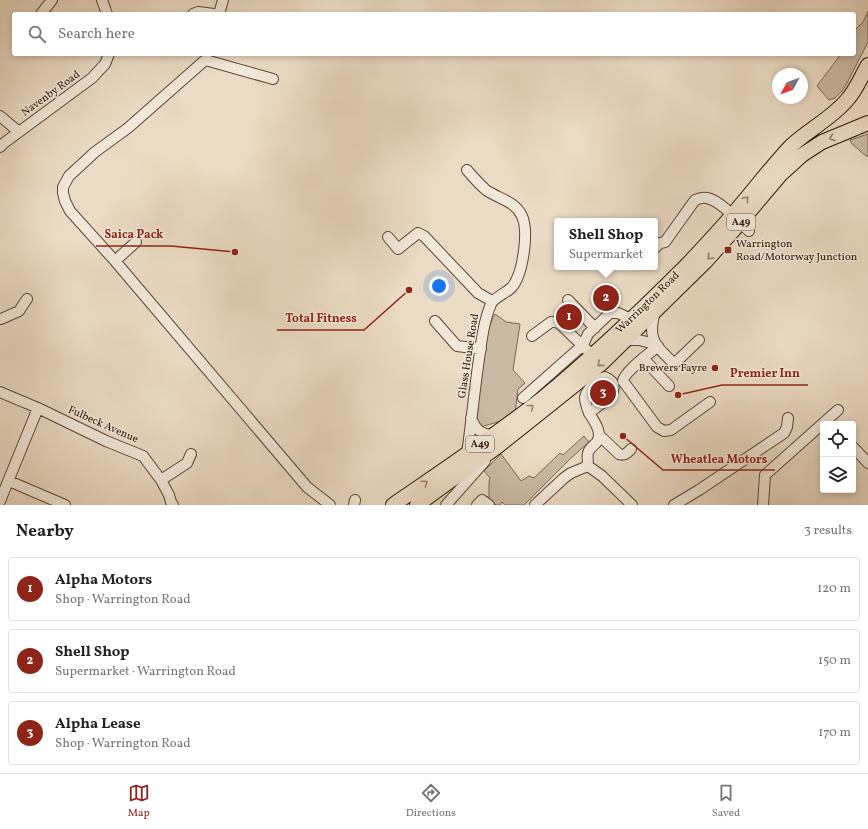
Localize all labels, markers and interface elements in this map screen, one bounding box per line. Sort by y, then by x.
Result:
search box [12,12,856,56]
icon: search [26,23,48,45]
text: Search here [58,24,135,45]
street label: Navenby Road [19,68,83,120]
north arrow [772,68,808,104]
one-way arrow [828,133,835,141]
one-way arrow [741,196,748,204]
road number: A49 [727,214,755,230]
popup [554,218,658,270]
callout: Saica Pack [96,222,171,246]
text: Shell Shop [569,225,643,246]
text: Saica Pack [105,227,164,243]
place label: Warrington Road/Motorway Junction [736,237,858,265]
marker: Warrington Road/Motorway Junction [723,245,733,255]
text: Supermarket [569,246,643,264]
one-way arrow [708,252,715,259]
street label: Warrington Road [613,269,683,337]
your location [429,276,449,296]
pin: 2 [593,283,619,313]
pin: 1 [556,302,582,332]
callout: Total Fitness [277,306,364,330]
text: Total Fitness [285,311,357,327]
street label: Glass House Road [455,312,483,400]
one-way arrow [597,360,605,367]
place label: Brewers Fayre [639,361,707,376]
callout: Premier Inn [722,361,808,385]
marker: Brewers Fayre [710,363,720,373]
text: Premier Inn [730,366,800,382]
pin: 3 [590,378,616,408]
street label: Fulbeck Avenue [66,403,140,447]
one-way arrow [526,405,533,412]
map controls [820,421,856,493]
button: locate [820,421,856,457]
road number: A49 [466,436,494,452]
callout: Wheatlea Motors [663,446,775,470]
text: Wheatlea Motors [671,452,768,468]
button: layers [820,457,856,493]
one-way arrow [421,481,428,488]
text: Nearby [16,520,74,543]
text: 3 results [804,522,852,540]
text: Alpha Motors [55,570,152,591]
text: 1 [27,580,33,598]
text: 120 m [817,580,851,598]
text: Shop · Warrington Road [55,591,191,609]
text: Shell Shop [55,642,130,663]
text: 2 [27,652,33,670]
text: 150 m [818,652,851,670]
text: Supermarket · Warrington Road [55,663,236,681]
text: Alpha Lease [55,714,141,735]
text: 3 [27,724,33,742]
text: 170 m [818,724,851,742]
text: Shop · Warrington Road [55,735,191,753]
tab: Map [128,782,150,821]
tab: Directions [406,782,456,821]
tab: Saved [712,782,740,821]

